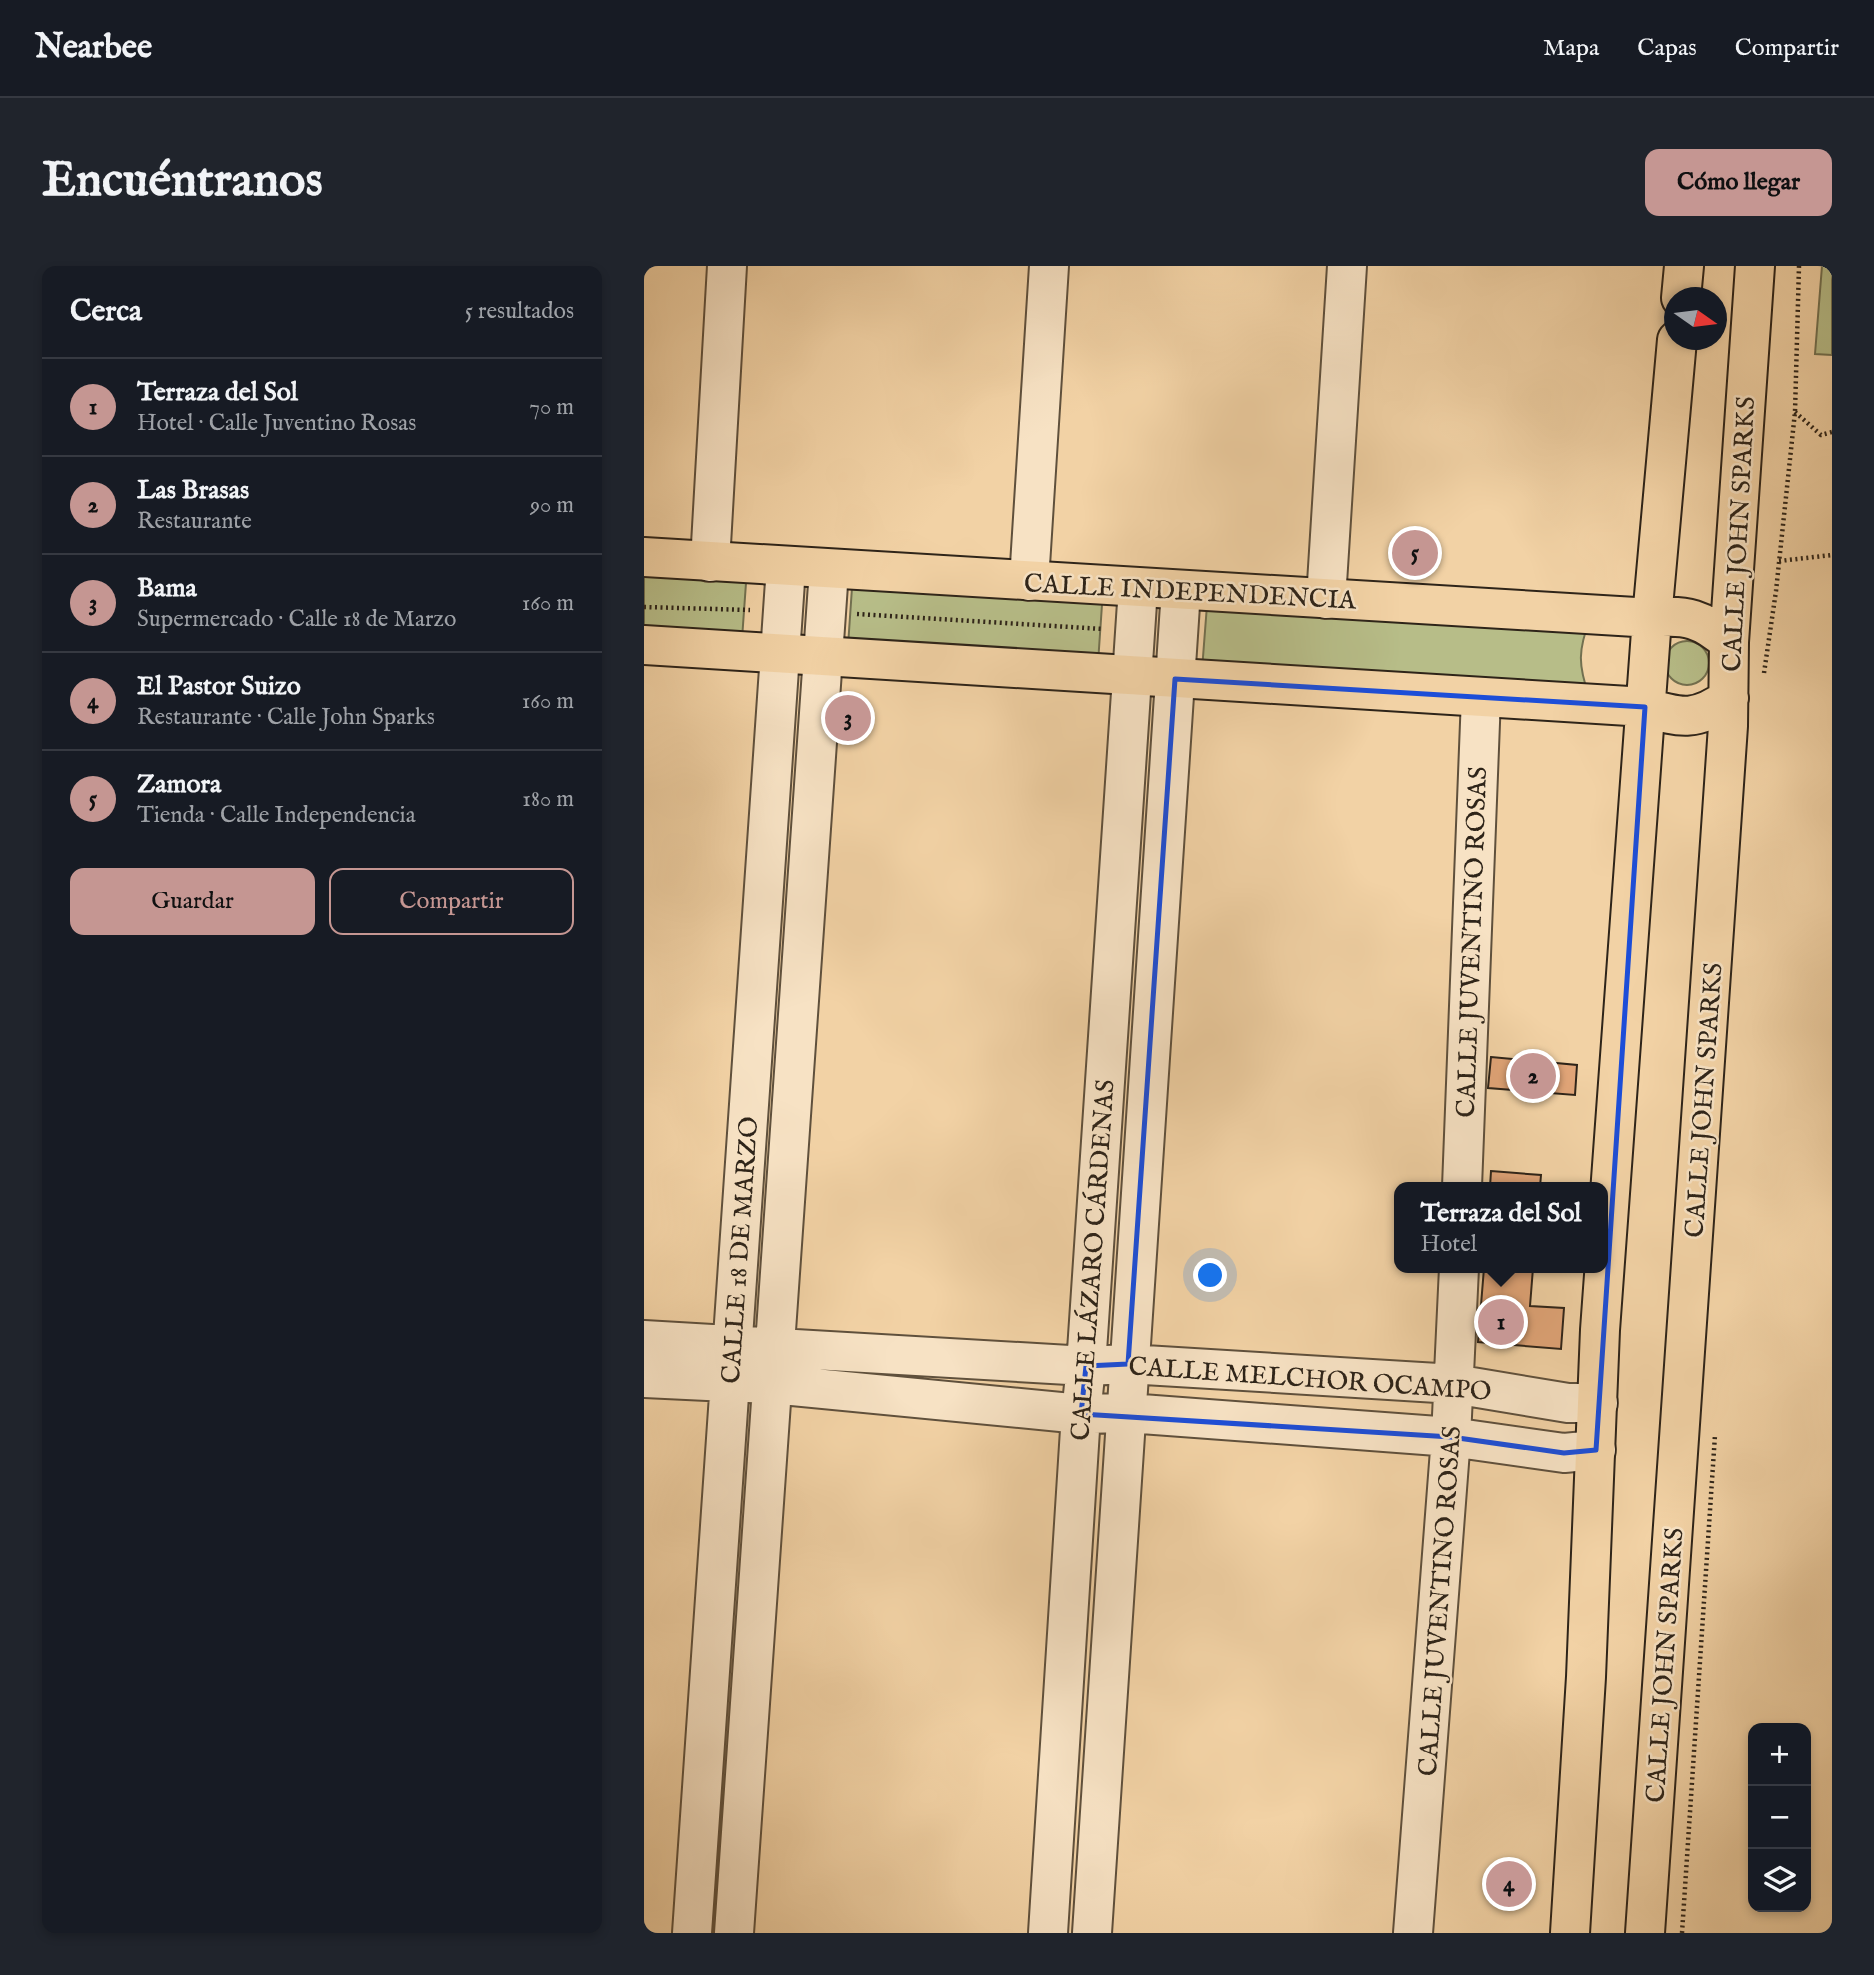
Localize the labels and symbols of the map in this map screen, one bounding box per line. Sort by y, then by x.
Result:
north arrow [1664,287,1727,350]
street label: CALLE JOHN SPARKS [1716,396,1763,673]
pin: 5 [1392,527,1438,579]
street label: CALLE INDEPENDENCIA [1023,567,1358,618]
pin: 3 [825,692,871,744]
street label: CALLE JUVENTINO ROSAS [1450,766,1495,1118]
street label: CALLE JOHN SPARKS [1678,961,1731,1239]
pin: 2 [1510,1050,1556,1102]
street label: CALLE LÁZARO CÁRDENAS [1064,1078,1123,1442]
street label: CALLE 18 DE MARZO [715,1115,766,1385]
your location [1193,1258,1227,1292]
pin: 1 [1478,1296,1524,1348]
street label: CALLE MELCHOR OCAMPO [1127,1350,1492,1409]
street label: CALLE JUVENTINO ROSAS [1412,1425,1469,1777]
street label: CALLE JOHN SPARKS [1639,1526,1692,1804]
pin: 4 [1486,1858,1532,1910]

